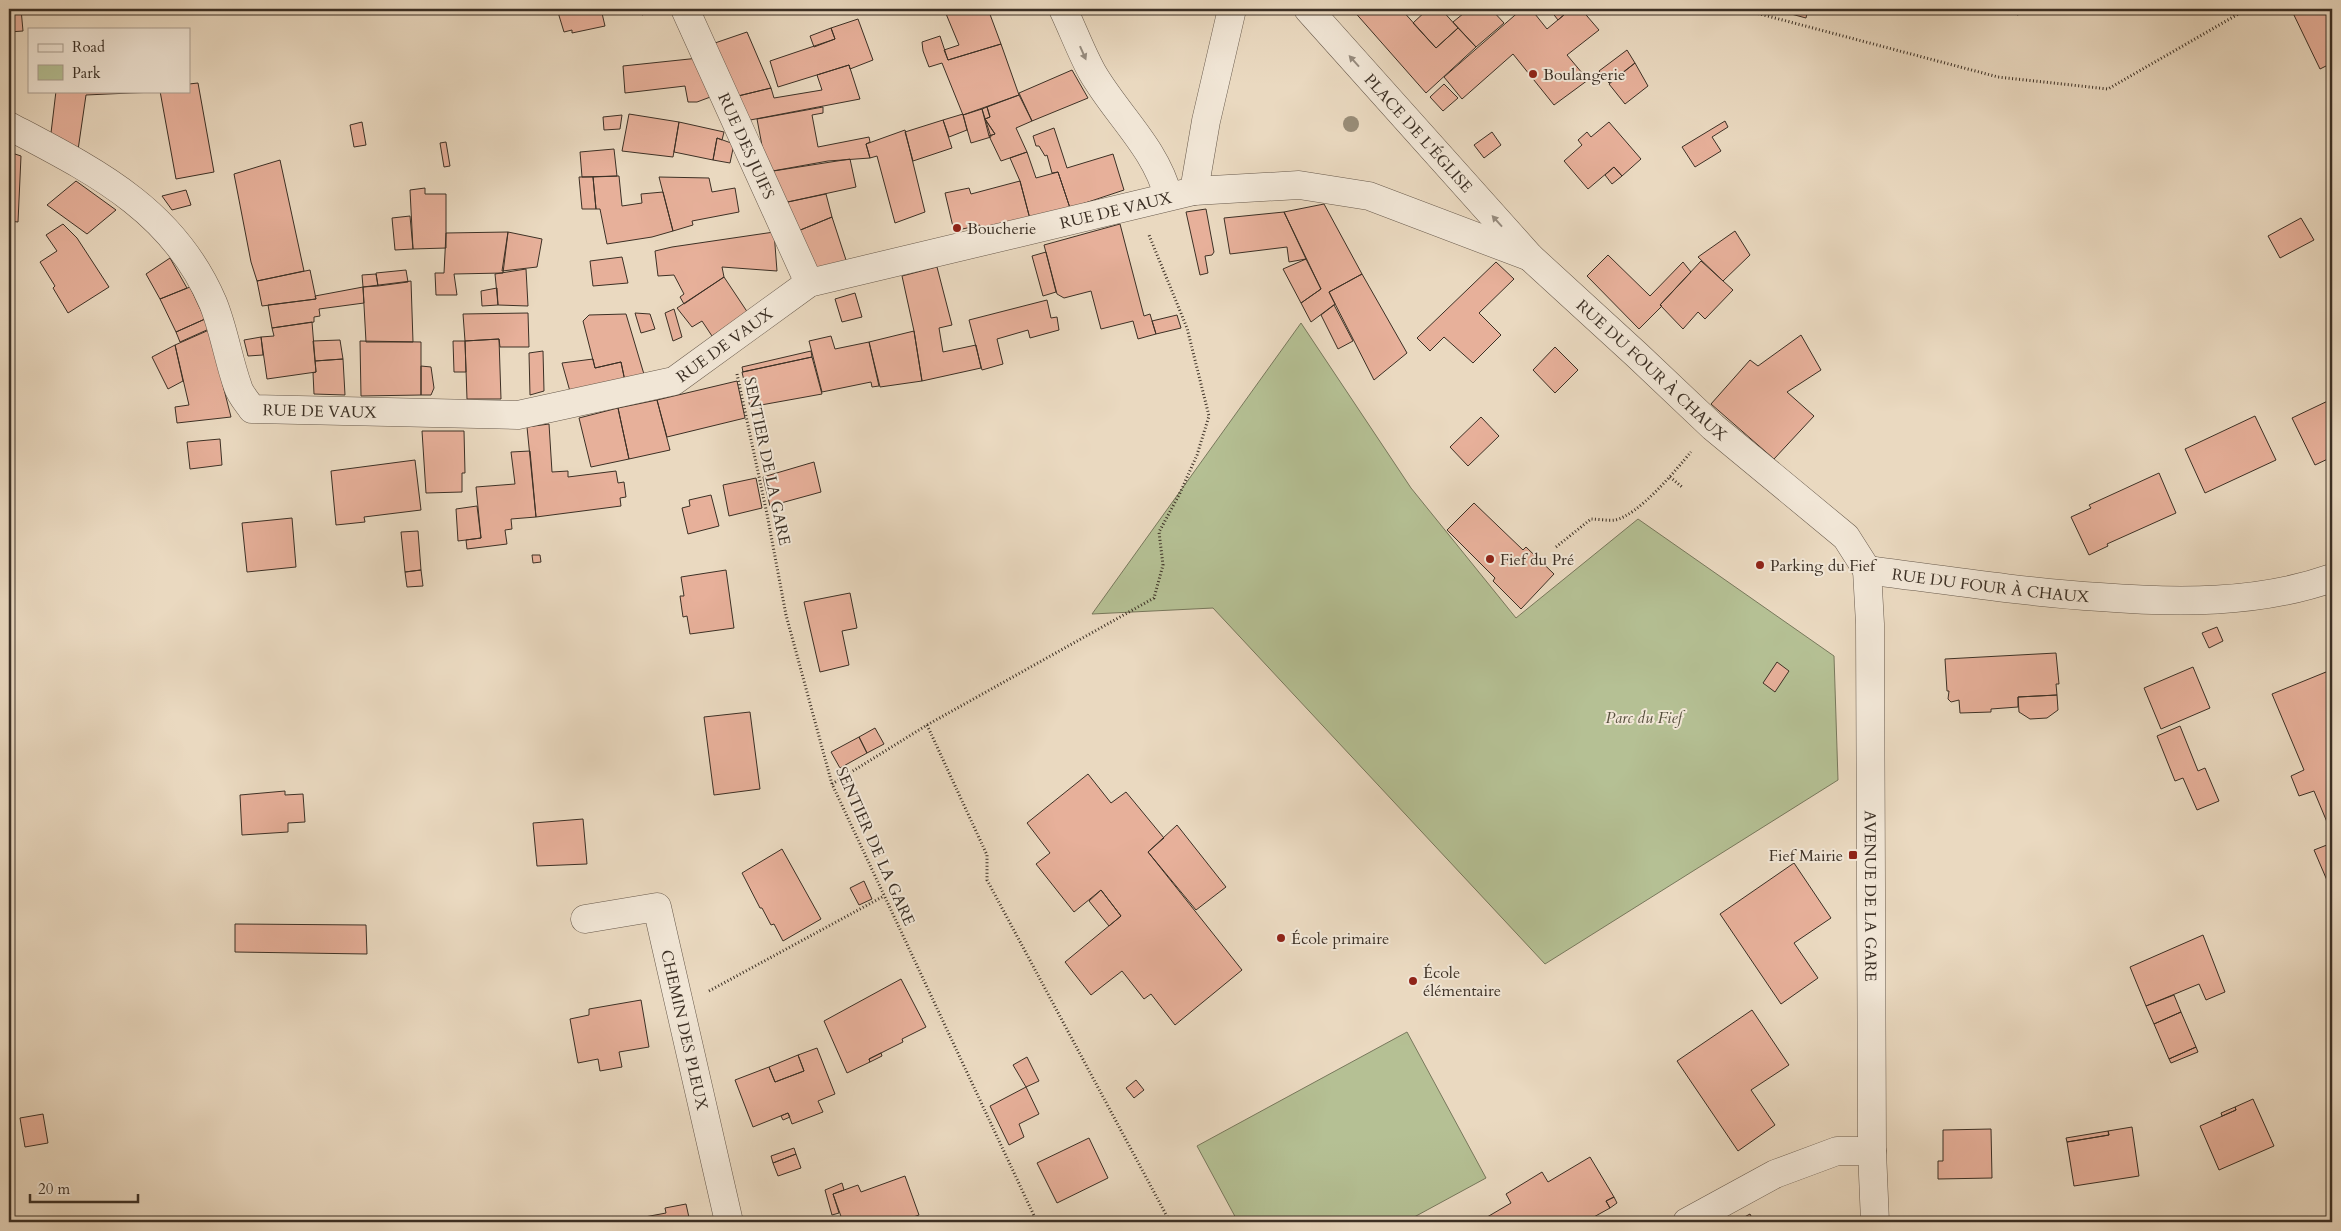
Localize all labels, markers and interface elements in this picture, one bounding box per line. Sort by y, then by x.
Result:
legend [28,28,190,92]
text: Road [72,37,105,57]
one-way arrow [1080,46,1088,60]
one-way arrow [1348,55,1360,67]
text: Park [72,63,101,83]
place label: Boulangerie [1543,64,1625,86]
marker: Boulangerie [1527,68,1539,80]
street label: PLACE DE L'ÉGLISE [1359,69,1477,198]
street label: RUE DES JUIFS [712,89,780,203]
street label: RUE DE VAUX [1058,187,1174,235]
one-way arrow [1492,214,1503,227]
place label: Boucherie [967,218,1036,240]
marker: Boucherie [951,222,963,234]
street label: RUE DU FOUR À CHAUX [1571,295,1732,446]
street label: RUE DE VAUX [672,303,778,388]
street label: SENTIER DE LA GARE [738,375,796,548]
street label: RUE DE VAUX [262,399,377,424]
place label: Fief du Pré [1500,549,1574,571]
marker: Fief du Pré [1484,553,1496,565]
place label: Parking du Fief [1770,555,1878,577]
marker: Parking du Fief [1754,559,1766,571]
street label: RUE DU FOUR À CHAUX [1891,563,2090,608]
park label: Parc du Fief [1606,707,1686,729]
street label: SENTIER DE LA GARE [830,764,920,929]
street label: AVENUE DE LA GARE [1859,810,1881,982]
place label: Fief Mairie [1769,845,1843,867]
marker: Fief Mairie [1847,849,1859,861]
place label: École primaire [1291,928,1389,950]
marker: École primaire [1275,932,1287,944]
street label: CHEMIN DES PLEUX [655,948,713,1113]
place label: École élémentaire [1423,962,1501,1002]
marker: École élémentaire [1407,975,1419,987]
scale bar [30,1171,138,1203]
text: 20 m [38,1179,70,1199]

